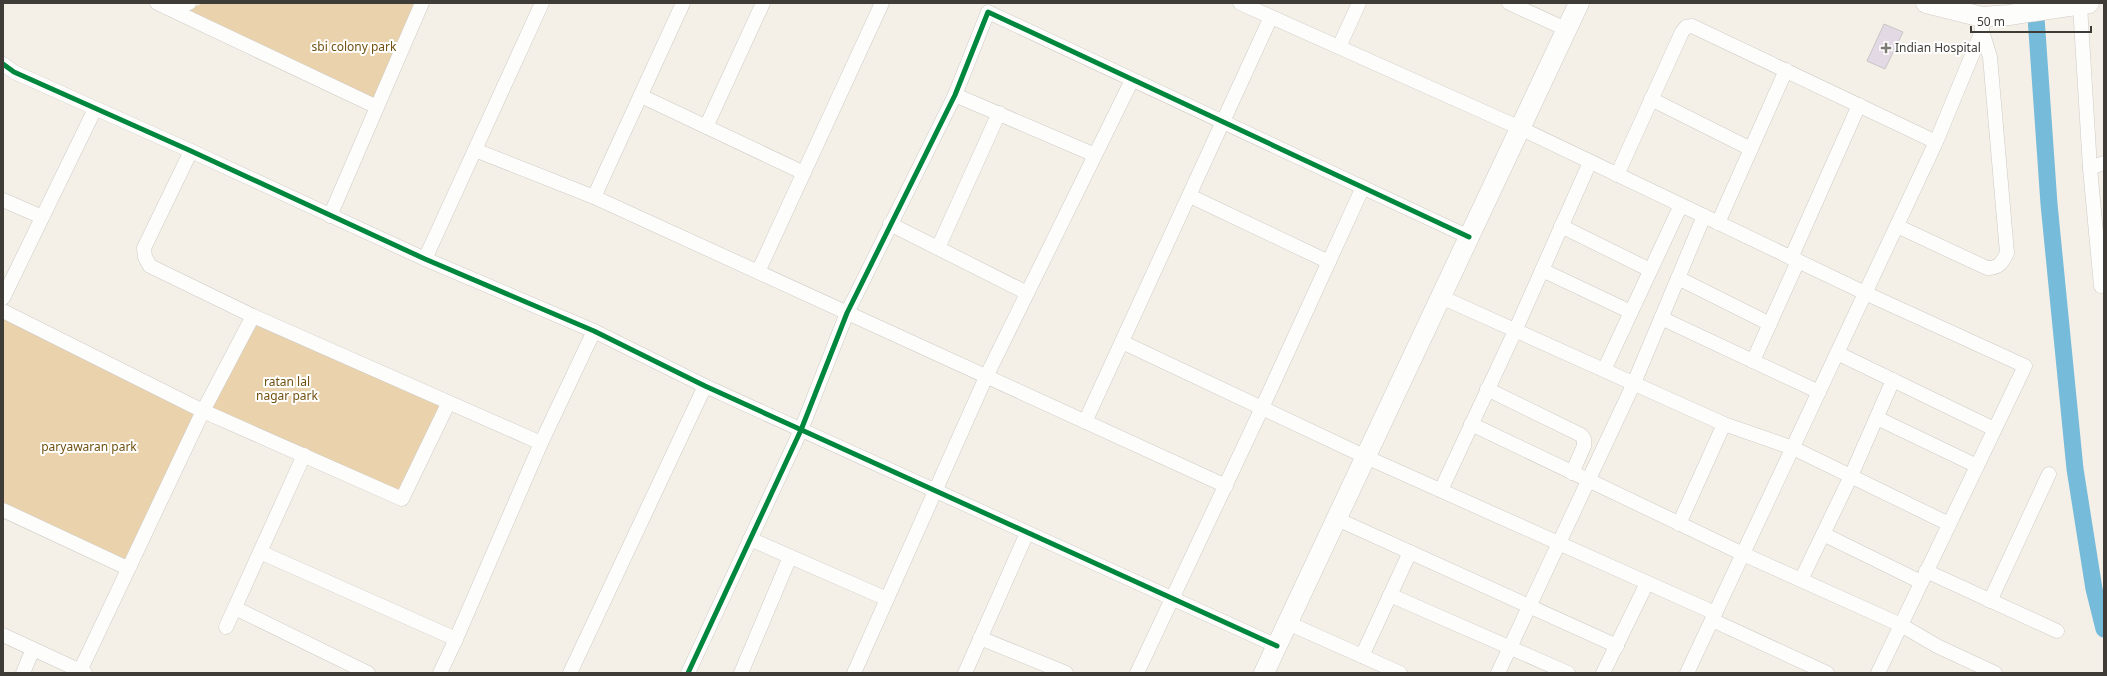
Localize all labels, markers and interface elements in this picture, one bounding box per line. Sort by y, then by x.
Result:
scale bar [1971,8,2091,34]
text: 50 m [1977,13,2005,30]
park label: sbi colony park [312,38,397,55]
place label: Indian Hospital [1895,39,1981,56]
marker: Indian Hospital [1880,42,1892,54]
park label: ratan lal nagar park [256,373,318,404]
park label: paryawaran park [41,438,137,455]

